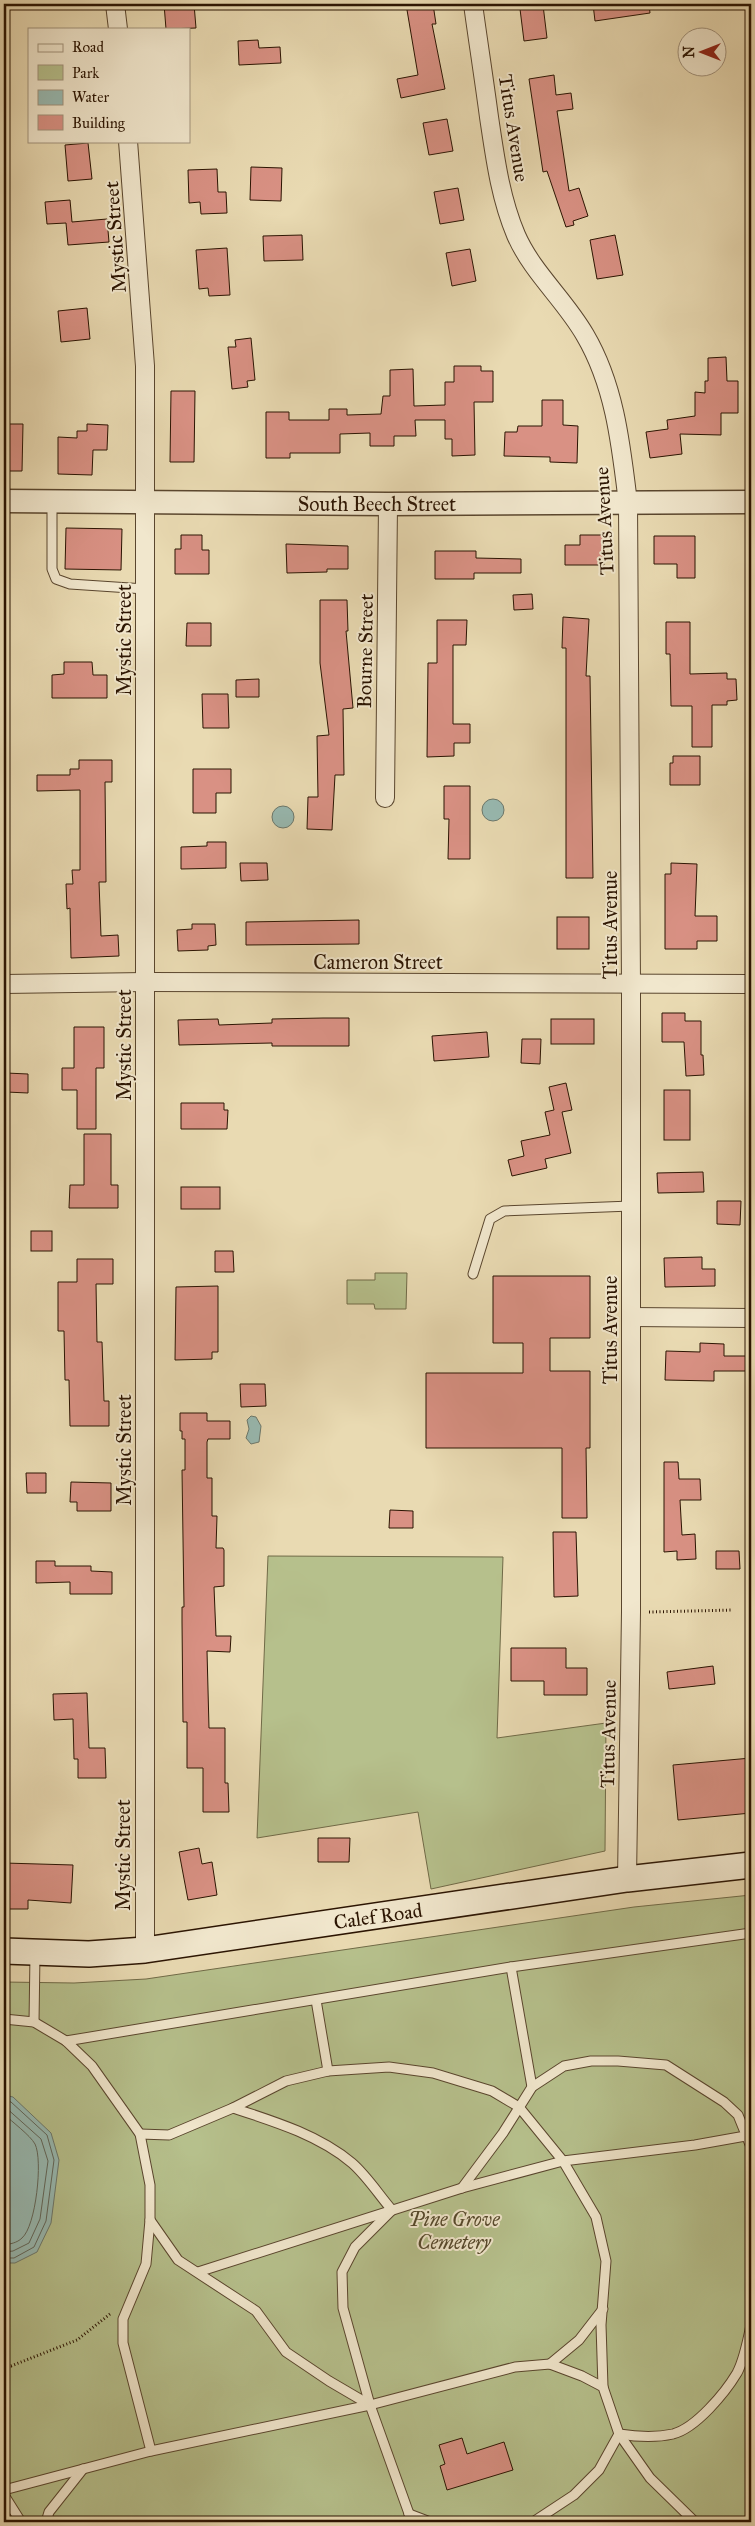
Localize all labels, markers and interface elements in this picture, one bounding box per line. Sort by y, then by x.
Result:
legend [28,28,190,142]
north arrow [678,28,728,78]
text: Road [72,38,104,56]
text: N [681,46,698,58]
text: Park [72,64,99,82]
street label: Titus Avenue [494,73,534,183]
text: Water [72,88,109,106]
text: Building [72,114,126,132]
street label: Mystic Street [99,180,131,294]
street label: Titus Avenue [589,466,619,576]
street label: South Beech Street [298,492,456,516]
street label: Mystic Street [112,584,136,696]
street label: Bourne Street [352,593,378,709]
street label: Titus Avenue [598,871,622,979]
street label: Cameron Street [313,950,443,974]
street label: Mystic Street [112,989,136,1101]
street label: Titus Avenue [598,1276,622,1384]
street label: Mystic Street [112,1394,136,1506]
street label: Titus Avenue [595,1680,621,1788]
street label: Mystic Street [111,1799,135,1911]
street label: Calef Road [332,1898,424,1934]
park label: Pine Grove Cemetery [408,2207,500,2254]

